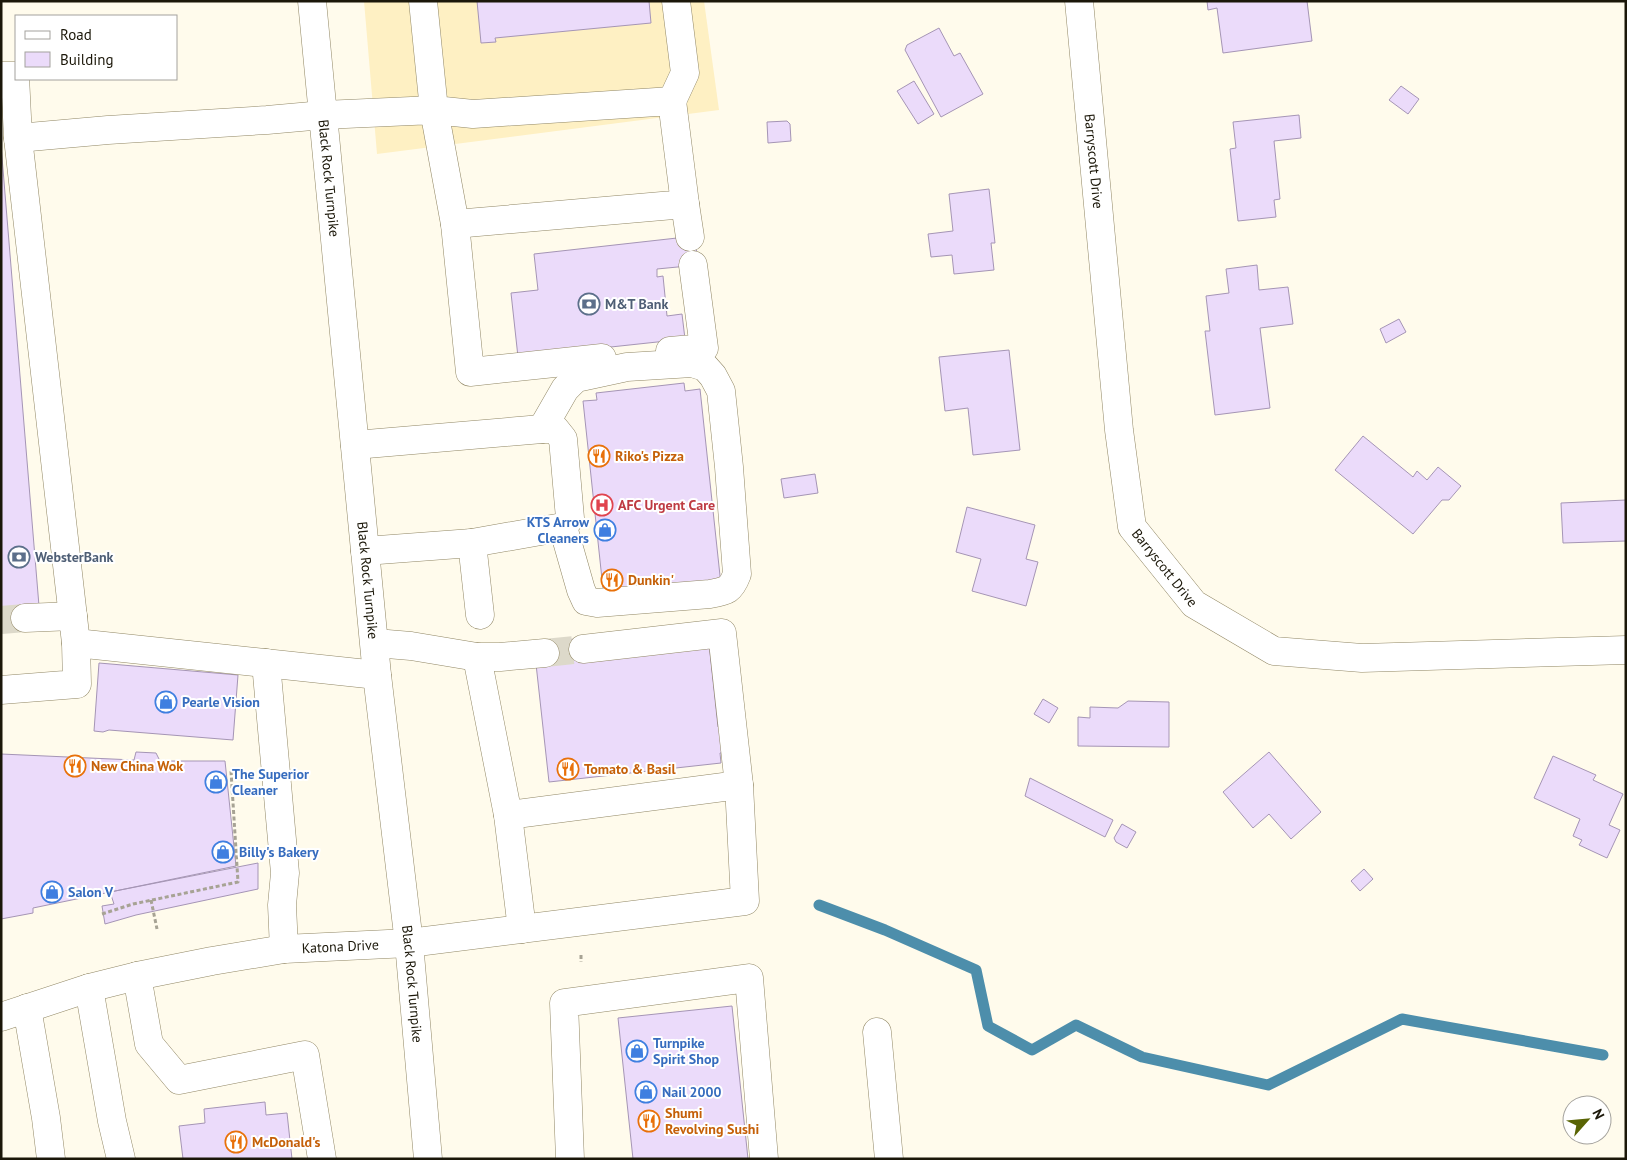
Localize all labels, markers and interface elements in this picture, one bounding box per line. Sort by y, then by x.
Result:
legend [15,15,178,80]
text: Road [60,25,92,44]
text: Building [60,50,114,69]
street label: Barryscott Drive [1081,113,1107,210]
street label: Black Rock Turnpike [314,119,344,238]
bank icon: M&T Bank [577,292,601,316]
place label: M&T Bank [605,295,668,313]
restaurant icon: Riko's Pizza [587,444,611,468]
place label: Riko's Pizza [615,447,684,465]
hospital icon: AFC Urgent Care [590,493,614,517]
place label: AFC Urgent Care [618,496,715,514]
place label: KTS Arrow Cleaners [527,513,590,547]
shop icon: KTS Arrow Cleaners [593,518,617,542]
street label: Black Rock Turnpike [353,521,382,640]
street label: Barryscott Drive [1128,525,1202,610]
bank icon: WebsterBank [7,545,31,569]
place label: WebsterBank [35,548,114,566]
restaurant icon: Dunkin' [600,568,624,592]
place label: Dunkin' [628,571,674,589]
shop icon: Pearle Vision [154,690,178,714]
place label: Pearle Vision [182,693,260,711]
restaurant icon: New China Wok [63,754,87,778]
place label: New China Wok [91,757,183,775]
restaurant icon: Tomato & Basil [556,757,580,781]
place label: Tomato & Basil [584,760,677,778]
place label: The Superior Cleaner [232,765,309,799]
shop icon: The Superior Cleaner [204,770,228,794]
shop icon: Billy's Bakery [211,840,235,864]
place label: Billy's Bakery [239,843,319,861]
shop icon: Salon V [40,880,64,904]
place label: Salon V [68,883,114,901]
street label: Black Rock Turnpike [398,924,427,1043]
street label: Katona Drive [301,935,379,957]
place label: Turnpike Spirit Shop [653,1034,719,1068]
shop icon: Turnpike Spirit Shop [625,1039,649,1063]
shop icon: Nail 2000 [634,1080,658,1104]
place label: Nail 2000 [662,1083,721,1101]
north arrow [1562,1095,1612,1145]
place label: Shumi Revolving Sushi [665,1104,759,1138]
text: N [1588,1106,1609,1122]
restaurant icon: Shumi Revolving Sushi [637,1109,661,1133]
restaurant icon: McDonald's [224,1130,248,1154]
place label: McDonald's [252,1133,321,1151]

